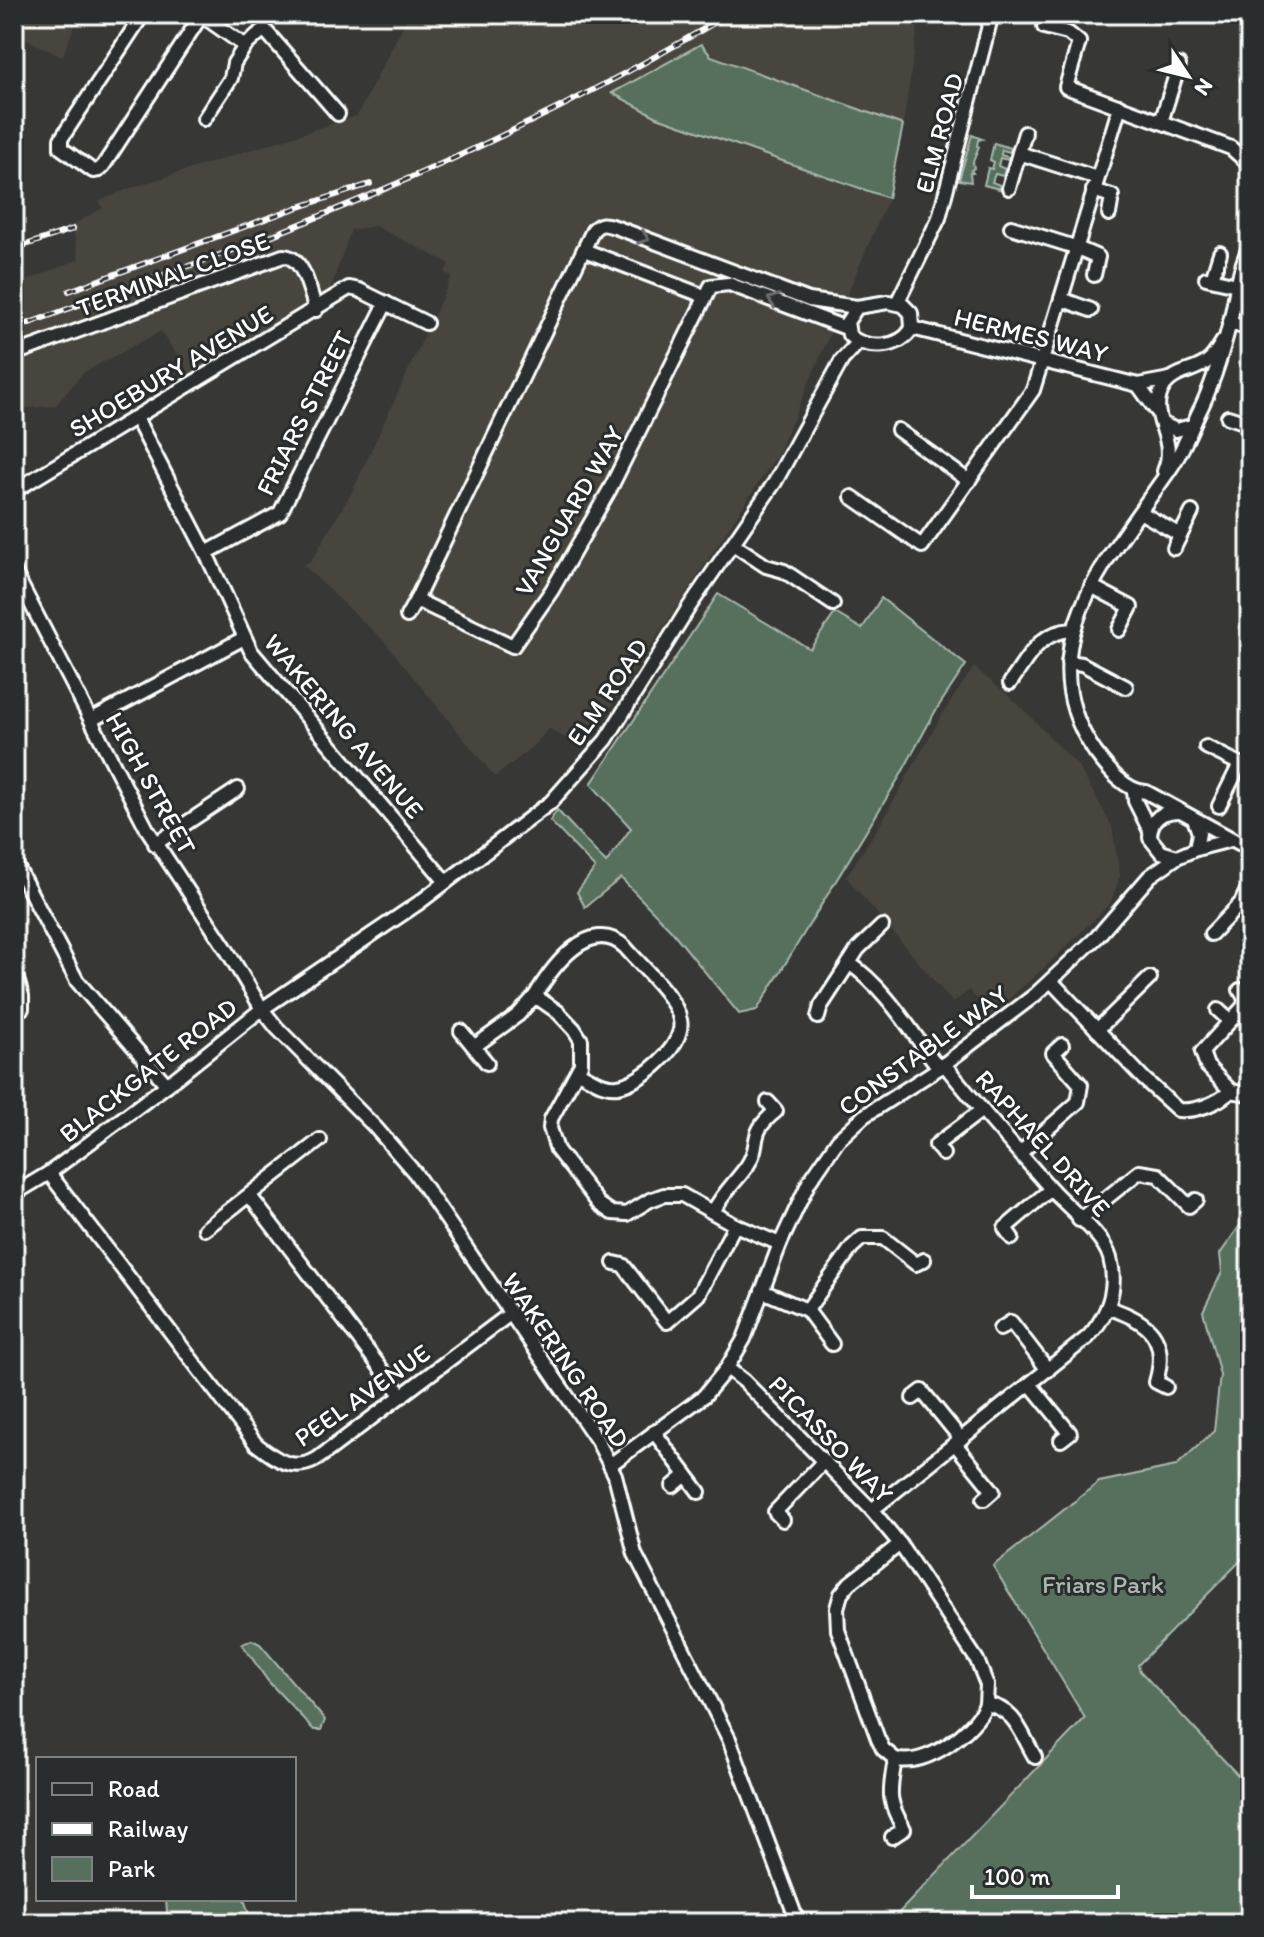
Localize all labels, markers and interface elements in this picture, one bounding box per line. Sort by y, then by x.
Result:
north arrow [1148,36,1228,116]
street label: ELM ROAD [908,69,970,197]
text: N [1189,73,1219,101]
street label: TERMINAL CLOSE [72,224,274,324]
one-way arrow [636,228,650,244]
one-way arrow [767,293,781,310]
street label: SHOEBURY AVENUE [63,297,279,445]
street label: HERMES WAY [951,300,1111,370]
street label: FRIARS STREET [249,325,359,501]
street label: VANGUARD WAY [507,420,631,602]
street label: WAKERING AVENUE [257,627,431,825]
street label: ELM ROAD [559,632,655,752]
street label: HIGH STREET [99,706,204,860]
street label: CONSTABLE WAY [832,978,1014,1122]
street label: BLACKGATE ROAD [53,991,243,1149]
street label: RAPHAEL DRIVE [968,1063,1118,1223]
street label: WAKERING ROAD [495,1266,637,1454]
street label: PEEL AVENUE [288,1337,436,1453]
street label: PICASSO WAY [762,1368,900,1510]
park label: Friars Park [1042,1568,1164,1600]
legend [36,1757,296,1901]
text: Road [108,1774,160,1803]
text: Railway [108,1814,189,1843]
scale bar [972,1849,1118,1899]
text: Park [108,1854,155,1883]
text: 100 m [984,1862,1050,1891]

